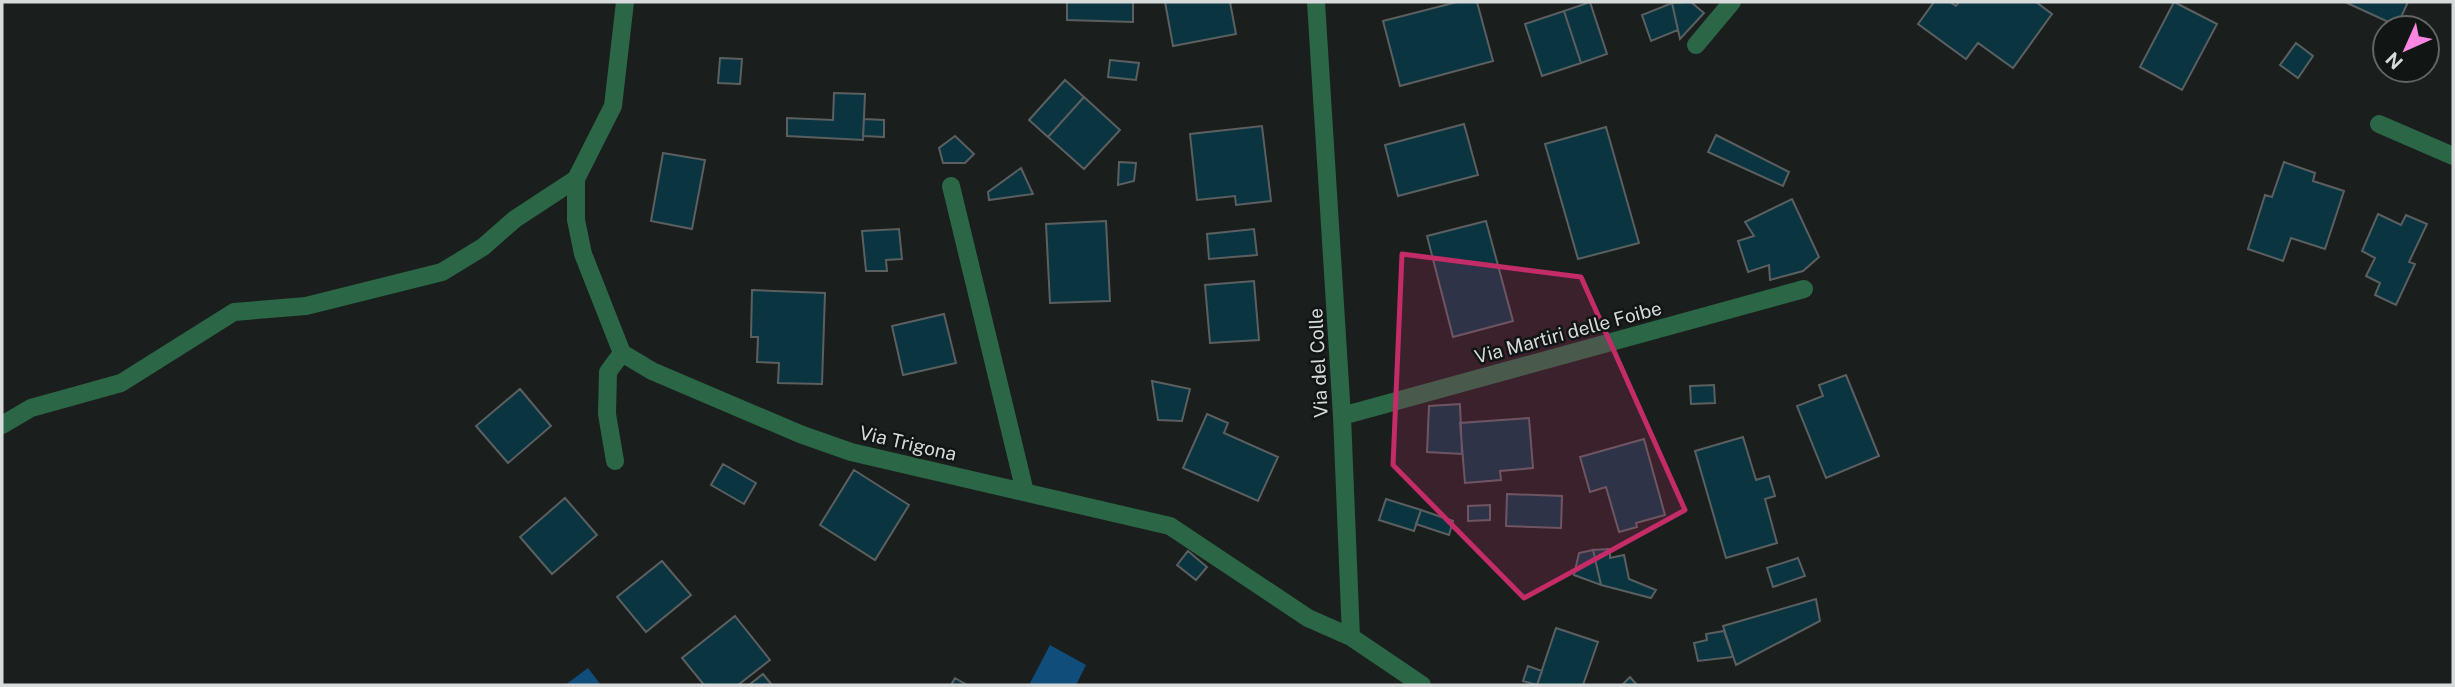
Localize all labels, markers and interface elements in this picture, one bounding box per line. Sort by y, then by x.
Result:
north arrow [2371,14,2441,84]
text: N [2381,48,2407,74]
street label: Via Martiri delle Foibe [1472,296,1664,368]
street label: Via del Colle [1304,307,1332,419]
street label: Via Trigona [857,421,959,465]

